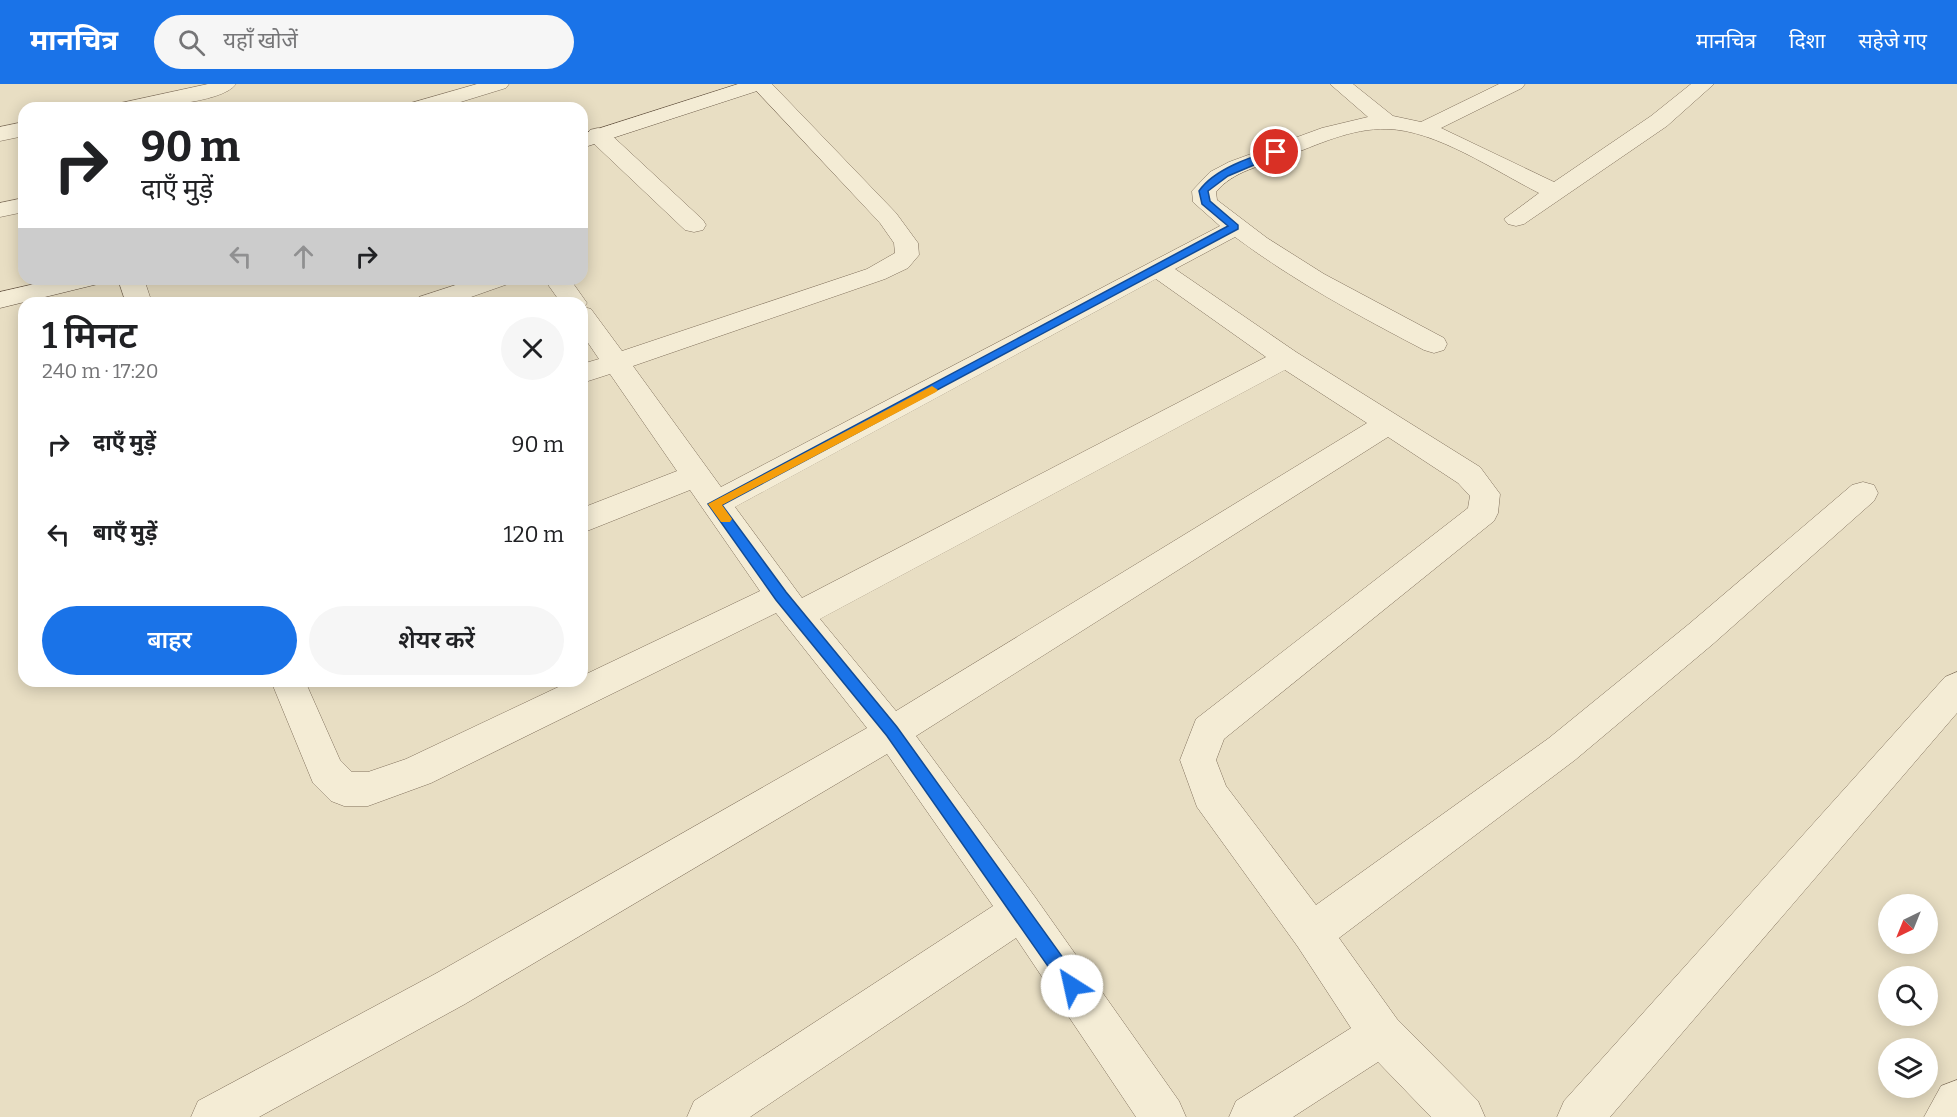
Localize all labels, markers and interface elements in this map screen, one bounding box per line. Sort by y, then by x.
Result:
search box [154,15,574,69]
text: मानचित्र [30,24,118,57]
icon: search [175,26,208,59]
text: यहाँ खोजें [223,27,298,54]
text: मानचित्र [1696,28,1756,54]
text: दिशा [1789,28,1825,54]
text: सहेजे गए [1858,28,1927,54]
text: 90 m [141,122,240,172]
icon: right [42,126,120,204]
pin [1250,126,1301,177]
icon: arrive [1259,135,1292,168]
text: दाएँ मुड़ें [141,173,213,205]
icon: left [224,240,257,273]
icon: ahead [287,240,320,273]
icon: right [350,240,383,273]
text: 1 मिनट [42,314,137,358]
button: close [501,317,564,380]
text: 240 m · 17:20 [42,359,159,383]
icon: right [42,428,75,461]
text: दाएँ मुड़ें [93,429,156,456]
text: 90 m [512,431,564,458]
icon: left [42,518,75,551]
text: बाएँ मुड़ें [93,519,157,546]
text: 120 m [504,521,564,548]
button: बाहर [42,606,297,675]
button: शेयर करें [309,606,564,675]
north arrow [1878,894,1938,954]
map controls [1878,894,1938,1098]
position arrow [1040,954,1104,1018]
button: search [1878,966,1938,1026]
button: layers [1878,1038,1938,1098]

